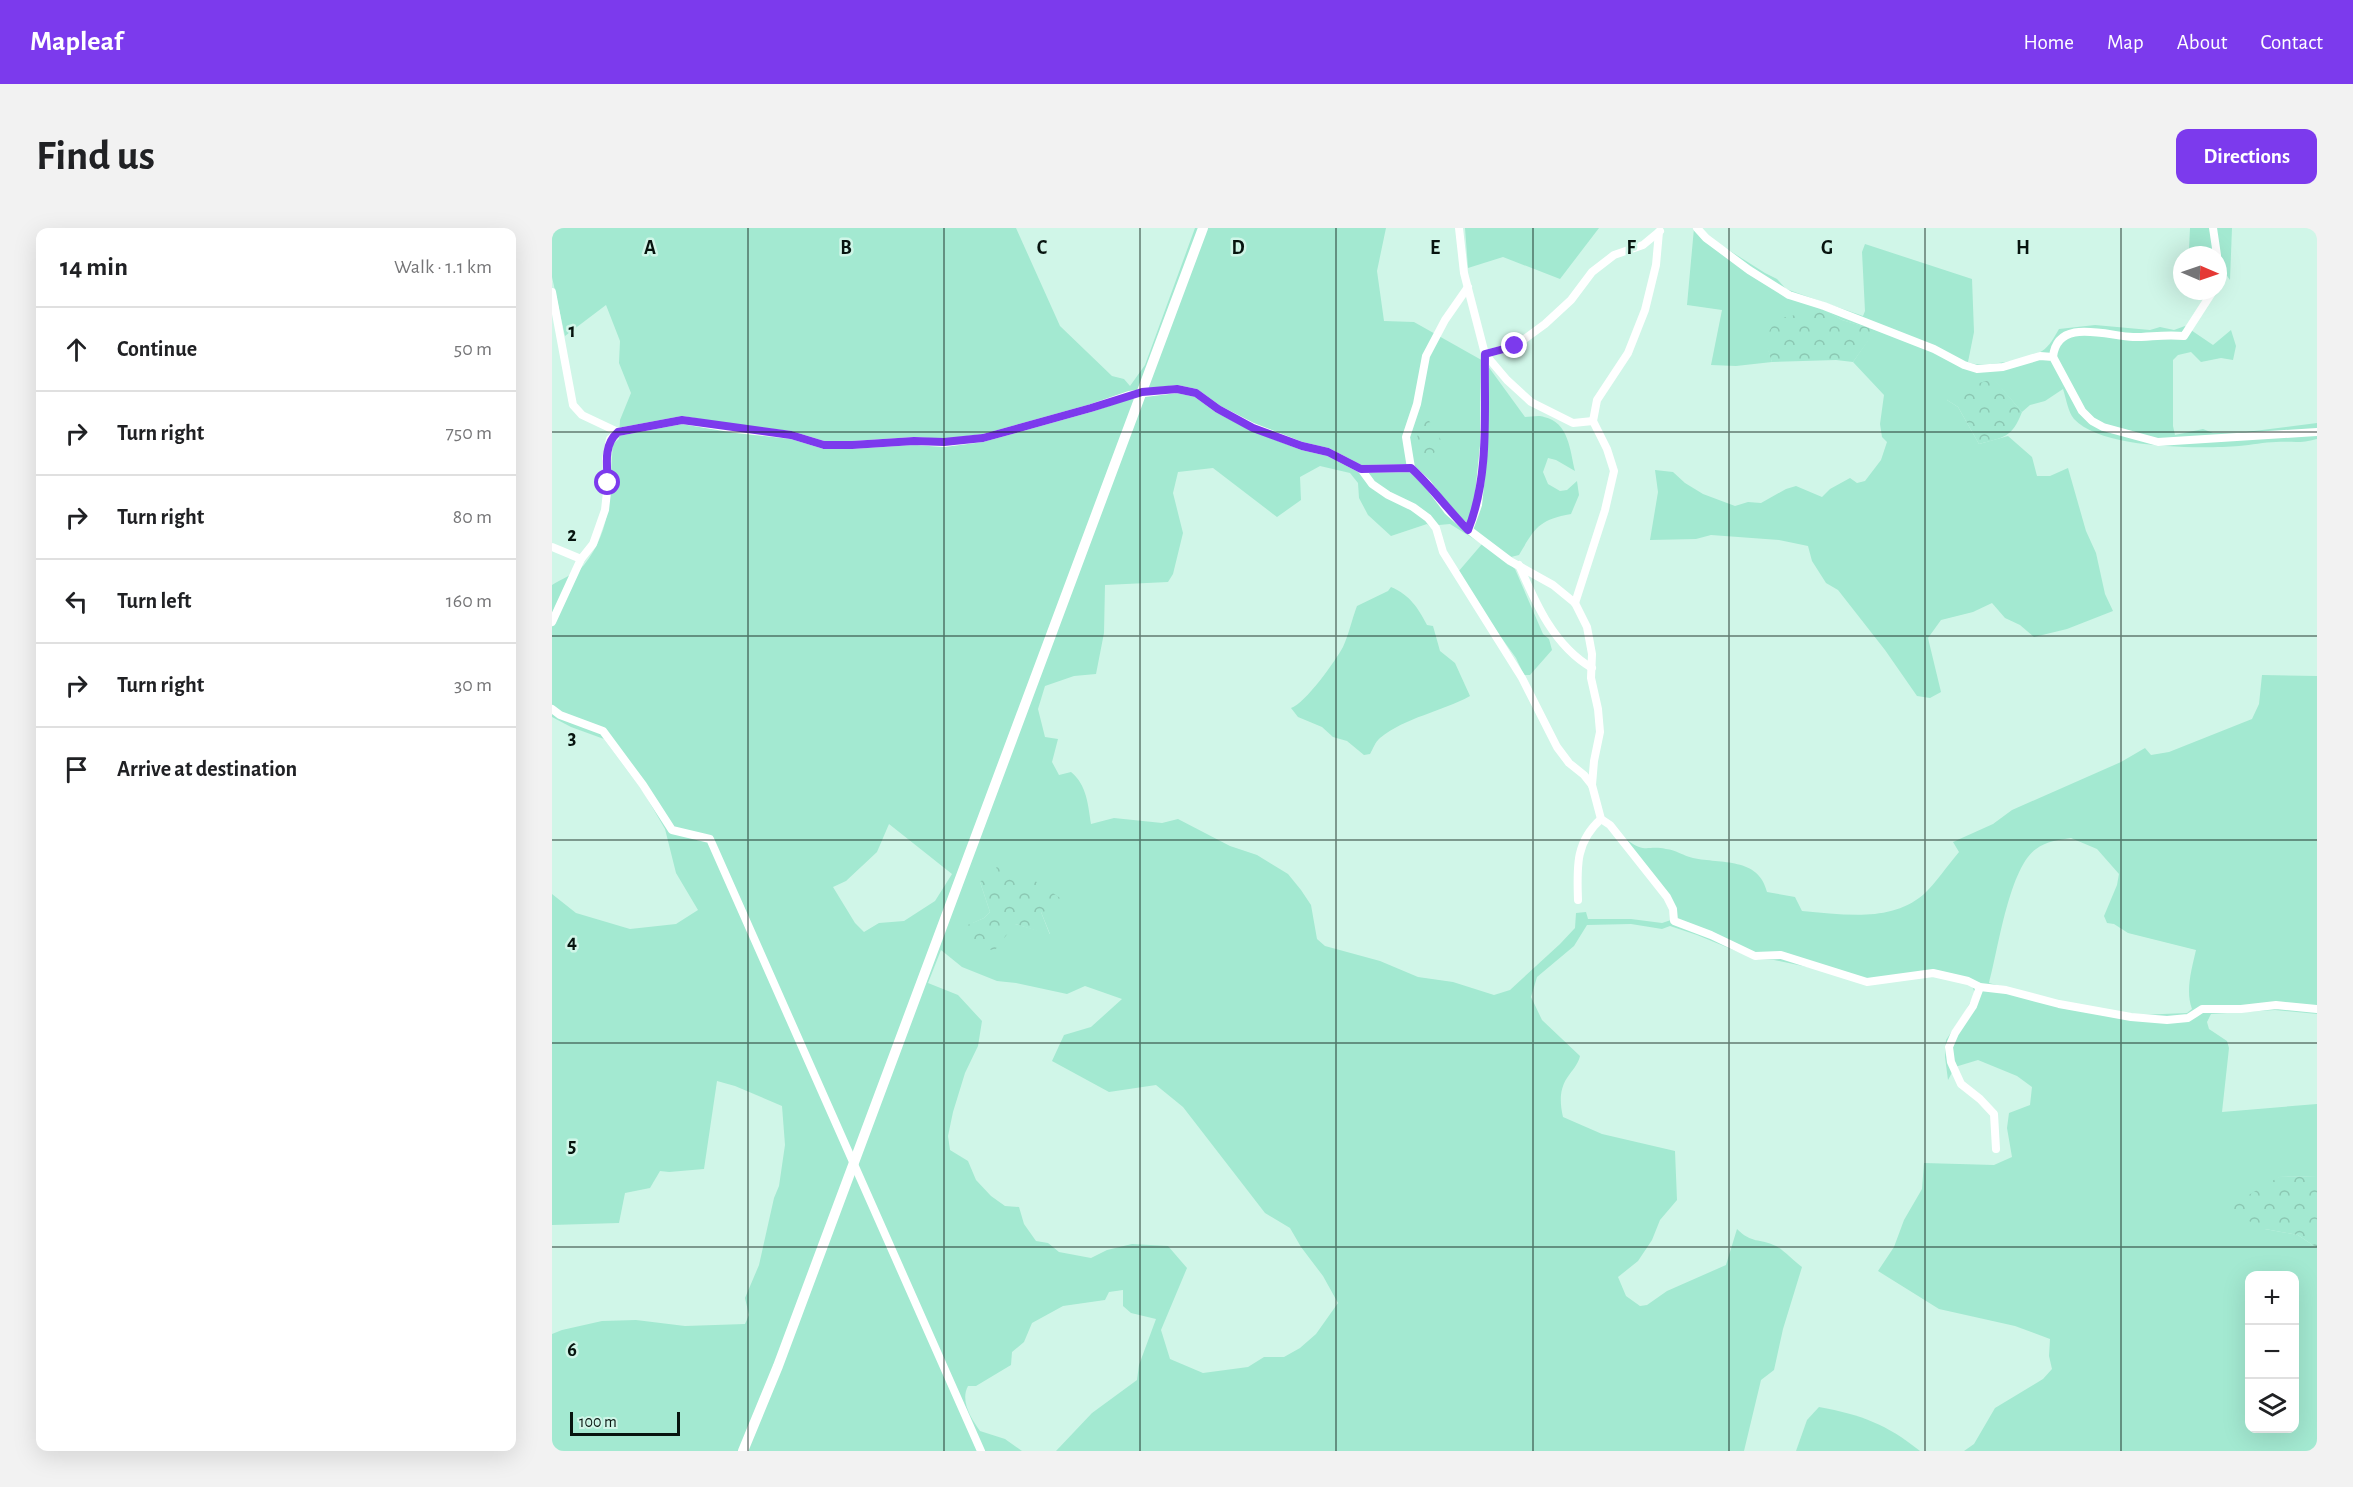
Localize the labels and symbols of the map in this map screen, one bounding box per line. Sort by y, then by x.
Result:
text: A [644,238,656,258]
text: B [840,238,852,258]
text: C [1037,238,1048,258]
text: D [1231,238,1245,258]
text: E [1430,238,1440,258]
text: F [1626,238,1636,258]
text: G [1821,238,1833,258]
text: H [2016,238,2030,258]
north arrow [2173,246,2227,300]
text: 1 [568,321,576,341]
route end [1501,332,1527,358]
route start [594,469,620,495]
text: 2 [567,525,577,545]
text: 3 [568,728,576,748]
text: 4 [567,932,577,952]
text: 5 [568,1136,576,1156]
text: 6 [567,1340,577,1360]
scale bar [570,1409,680,1436]

